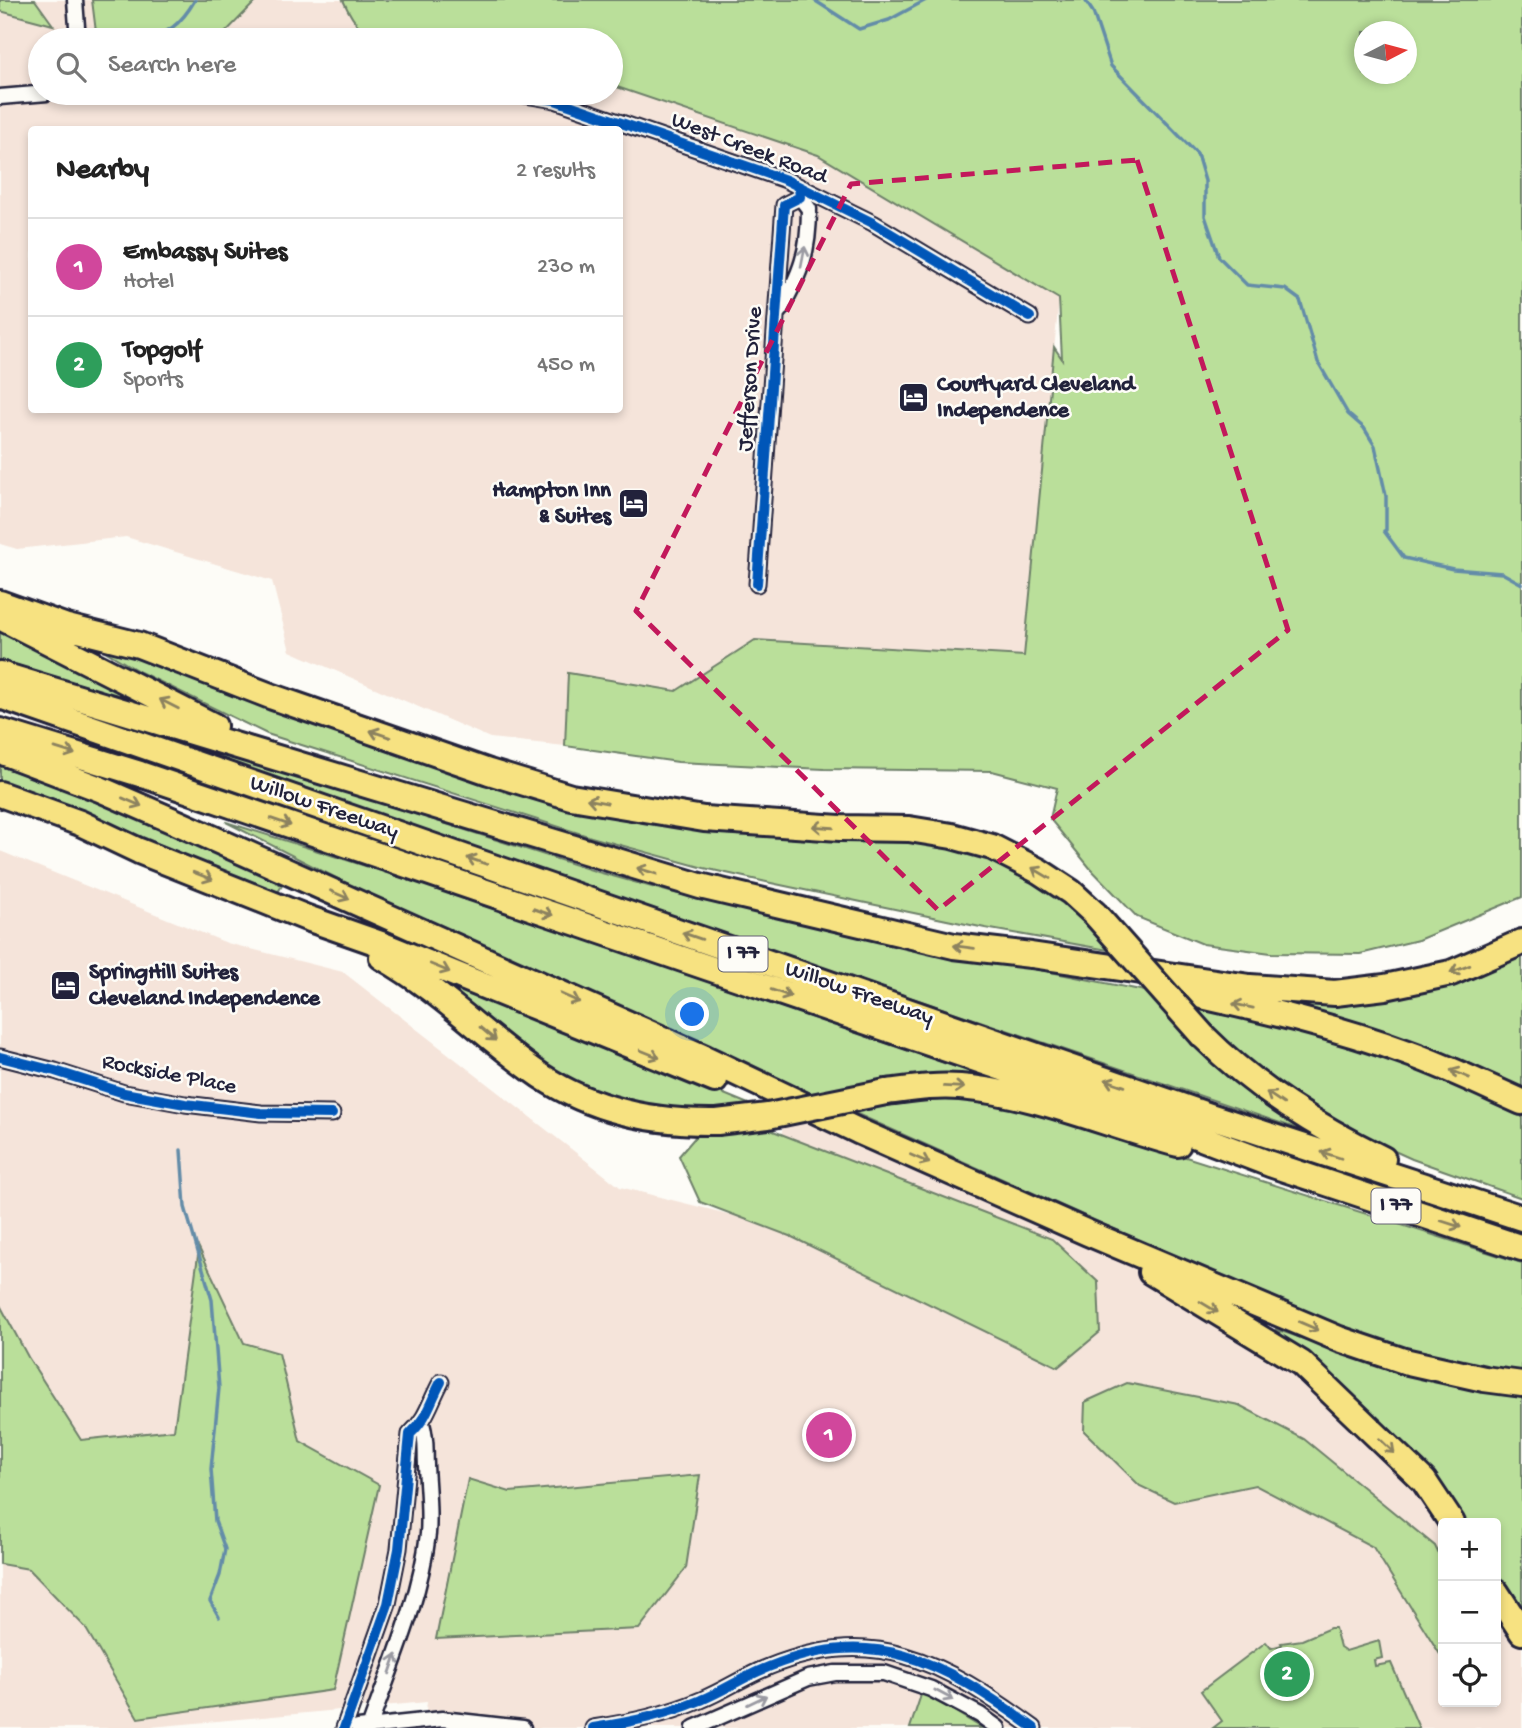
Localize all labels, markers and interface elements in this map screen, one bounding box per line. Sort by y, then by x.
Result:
north arrow [1354,21,1417,84]
search box [28,28,623,105]
icon: search [52,48,90,86]
text: Search here [108,51,236,82]
street label: West Creek Road [667,107,832,192]
text: Nearby [56,154,149,189]
text: 2 results [516,158,595,185]
text: Embassy Suites [123,238,287,269]
one-way arrow [797,246,811,269]
text: 1 [74,254,84,281]
text: 230 m [537,254,595,281]
text: Hotel [123,269,174,296]
street label: Jefferson Drive [732,305,770,452]
text: Topgolf [123,336,201,367]
text: 2 [73,352,85,379]
text: 450 m [537,352,595,379]
text: Sports [123,367,183,394]
place label: Courtyard Cleveland Independence [937,372,1137,425]
hotel icon: Courtyard Cleveland Independence [897,381,931,415]
place label: Hampton Inn & Suites [492,478,613,531]
hotel icon: Hampton Inn & Suites [617,487,651,521]
one-way arrow [159,696,180,710]
one-way arrow [369,727,391,739]
one-way arrow [54,745,76,758]
street label: Willow Freeway [246,770,402,846]
one-way arrow [586,794,609,808]
one-way arrow [121,797,142,810]
one-way arrow [270,817,292,829]
one-way arrow [812,820,834,833]
one-way arrow [466,854,488,866]
one-way arrow [637,863,659,876]
one-way arrow [1032,866,1052,880]
one-way arrow [191,871,213,883]
one-way arrow [329,889,350,902]
one-way arrow [531,907,553,919]
one-way arrow [681,929,703,941]
road number: I 77 [718,936,768,972]
one-way arrow [953,940,976,953]
street label: Willow Freeway [781,956,937,1032]
place label: SpringHill Suites Cleveland Independence [89,960,321,1013]
one-way arrow [429,962,450,975]
one-way arrow [1449,964,1471,976]
hotel icon: SpringHill Suites Cleveland Independence [49,969,83,1003]
one-way arrow [770,988,792,1000]
one-way arrow [559,992,580,1005]
your location [675,997,709,1031]
one-way arrow [1232,998,1255,1012]
one-way arrow [478,1026,496,1042]
street label: Rockside Place [99,1049,240,1101]
one-way arrow [639,1049,661,1062]
one-way arrow [1449,1067,1471,1080]
one-way arrow [1104,1076,1126,1088]
one-way arrow [942,1081,965,1094]
one-way arrow [1266,1091,1286,1105]
one-way arrow [1320,1148,1342,1160]
one-way arrow [909,1153,930,1166]
road number: I 77 [1372,1188,1420,1224]
one-way arrow [1439,1219,1461,1231]
one-way arrow [1198,1300,1218,1314]
one-way arrow [1298,1320,1319,1333]
pin: 1 [806,1409,852,1461]
one-way arrow [1378,1437,1395,1454]
map controls [1438,1518,1501,1707]
button: + [1438,1518,1501,1581]
button: − [1438,1581,1501,1644]
button: locate [1438,1644,1501,1707]
pin: 2 [1264,1648,1310,1700]
one-way arrow [388,1654,400,1676]
one-way arrow [933,1689,953,1703]
one-way arrow [746,1693,767,1706]

